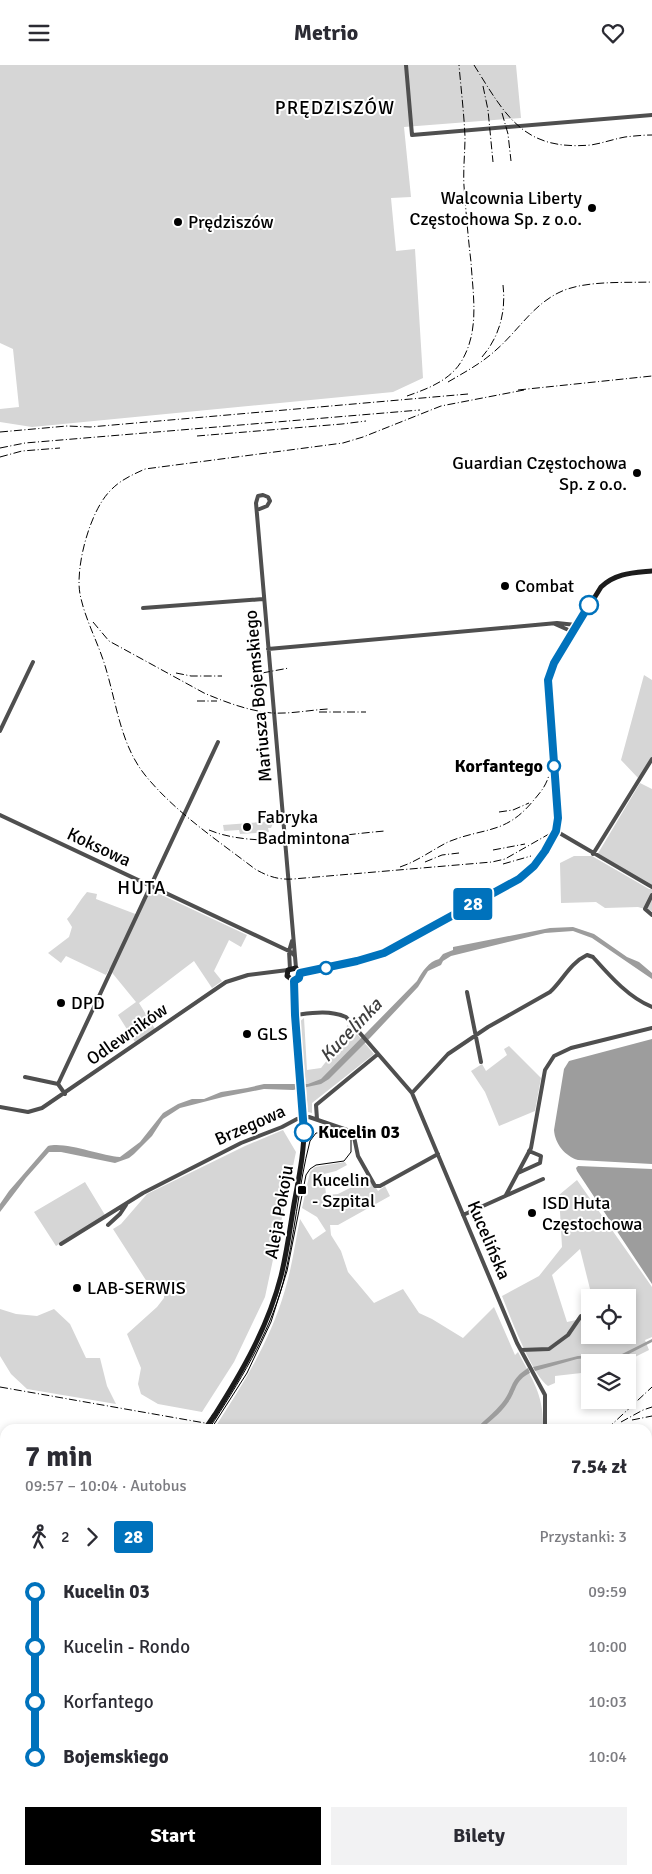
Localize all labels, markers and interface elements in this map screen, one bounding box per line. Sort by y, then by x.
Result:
icon: menu [25,19,53,47]
text: Metrio [294,19,358,46]
icon: heart [599,19,627,47]
district label: PRĘDZISZÓW [275,96,395,120]
place label: Walcownia Liberty Częstochowa Sp. z o.o. [410,187,583,230]
marker: Walcownia Liberty Częstochowa Sp. z o.o. [586,202,598,214]
place label: Prędziszów [188,211,274,233]
marker: Prędziszów [172,216,184,228]
place label: Guardian Częstochowa Sp. z o.o. [452,452,627,495]
marker: Guardian Częstochowa Sp. z o.o. [631,467,643,479]
place label: Combat [515,575,574,597]
marker: Combat [499,580,511,592]
unlabelled marker [579,595,599,615]
street label: Mariusza Bojemskiego [240,609,276,783]
place label: Korfantego [455,755,543,777]
marker: Korfantego [547,759,561,773]
place label: Fabryka Badmintona [257,806,350,849]
marker: Fabryka Badmintona [241,821,253,833]
street label: Koksowa [64,823,134,871]
district label: HUTA [117,876,167,900]
line badge: 28 [450,888,496,920]
text: 28 [463,893,483,915]
unlabelled marker [319,961,333,975]
place label: DPD [71,992,105,1014]
water label: Kucelinka [315,992,388,1067]
marker: DPD [55,997,67,1009]
street label: Odlewników [82,998,172,1070]
place label: GLS [257,1023,288,1045]
marker: GLS [241,1028,253,1040]
street label: Brzegowa [211,1100,289,1150]
place label: Kucelin 03 [318,1121,400,1143]
marker: Kucelin 03 [294,1122,314,1142]
street label: Aleja Pokoju [260,1163,298,1261]
place label: Kucelin - Szpital [312,1169,375,1212]
marker: Kucelin - Szpital [296,1184,308,1196]
place label: ISD Huta Częstochowa [542,1192,642,1235]
street label: Kucelińska [463,1197,515,1283]
marker: ISD Huta Częstochowa [526,1207,538,1219]
place label: LAB-SERWIS [87,1277,186,1299]
marker: LAB-SERWIS [71,1282,83,1294]
map controls [581,1289,636,1409]
button: locate [581,1289,636,1344]
button: layers [581,1354,636,1409]
text: 7 min [25,1440,93,1474]
text: 7.54 zł [571,1455,627,1479]
text: 09:57 – 10:04 · Autobus [25,1476,186,1496]
icon: walk [25,1523,53,1551]
icon: forward [78,1523,106,1551]
text: 28 [124,1526,143,1548]
text: 2 [61,1527,70,1547]
text: Przystanki: 3 [539,1527,627,1547]
text: Kucelin 03 [63,1580,150,1604]
text: 09:59 [588,1582,627,1602]
text: Kucelin - Rondo [63,1635,190,1659]
text: 10:00 [588,1637,627,1657]
text: Korfantego [63,1690,154,1714]
text: 10:03 [588,1692,627,1712]
text: Bojemskiego [63,1745,169,1769]
text: 10:04 [588,1747,627,1767]
button: Start [25,1807,321,1865]
button: Bilety [331,1807,627,1865]

